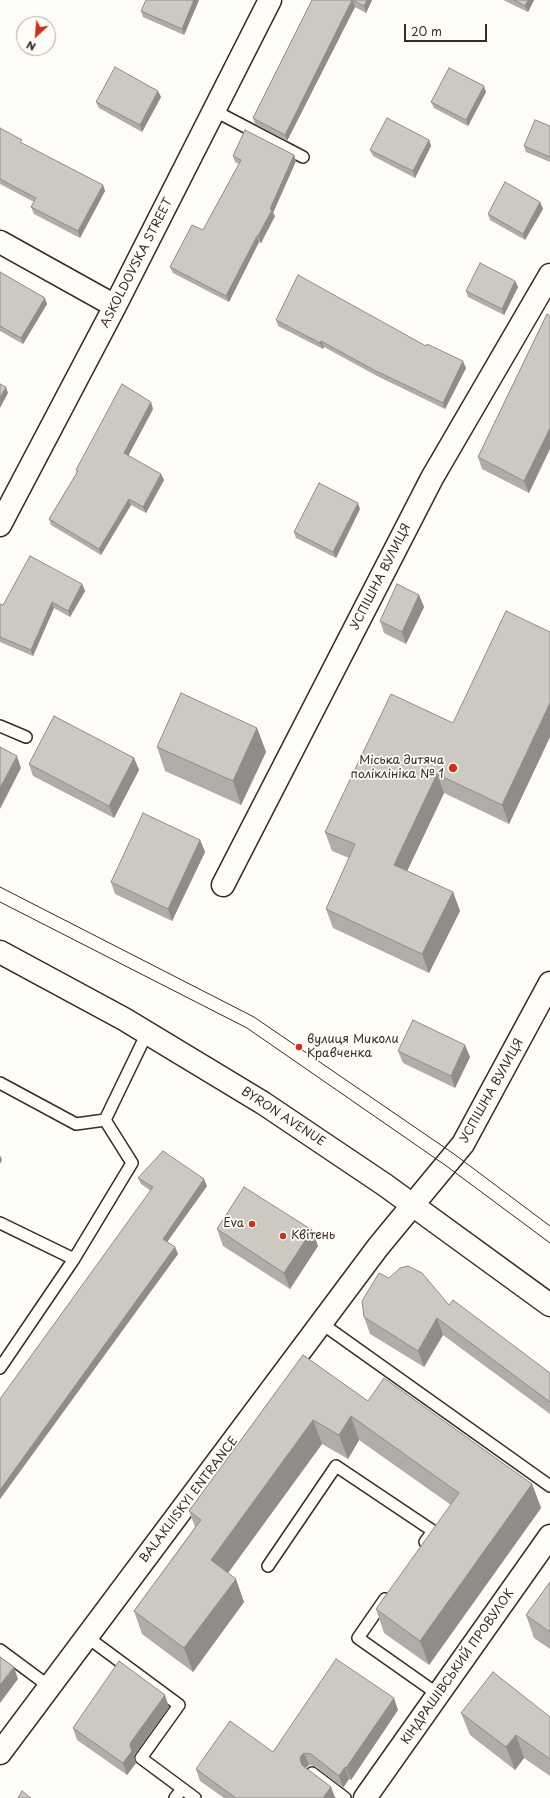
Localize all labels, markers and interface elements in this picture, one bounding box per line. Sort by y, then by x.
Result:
north arrow [16,16,56,56]
scale bar [406,16,489,42]
text: 20 m [411,22,442,40]
text: N [23,37,39,56]
street label: ASKOLDOVSKA STREET [98,196,176,330]
street label: УСПІШНА ВУЛИЦЯ [348,522,414,632]
place label: Міська дитяча поліклініка № 1 [351,754,444,782]
marker: Міська дитяча поліклініка № 1 [447,762,459,774]
place label: вулиця Миколи Кравченка [307,1033,398,1061]
street label: УСПІШНА ВУЛИЦЯ [457,1036,527,1146]
marker: вулиця Миколи Кравченка [294,1042,304,1052]
street label: BYRON AVENUE [238,1084,328,1150]
place label: Eva [223,1217,244,1231]
marker: Eva [247,1219,257,1229]
place label: Квітень [291,1229,335,1243]
marker: Квітень [278,1231,288,1241]
street label: BALAKLIISKYI ENTRANCE [137,1434,241,1566]
street label: КІНДРАШІВСЬКИЙ ПРОВУЛОК [399,1587,517,1747]

